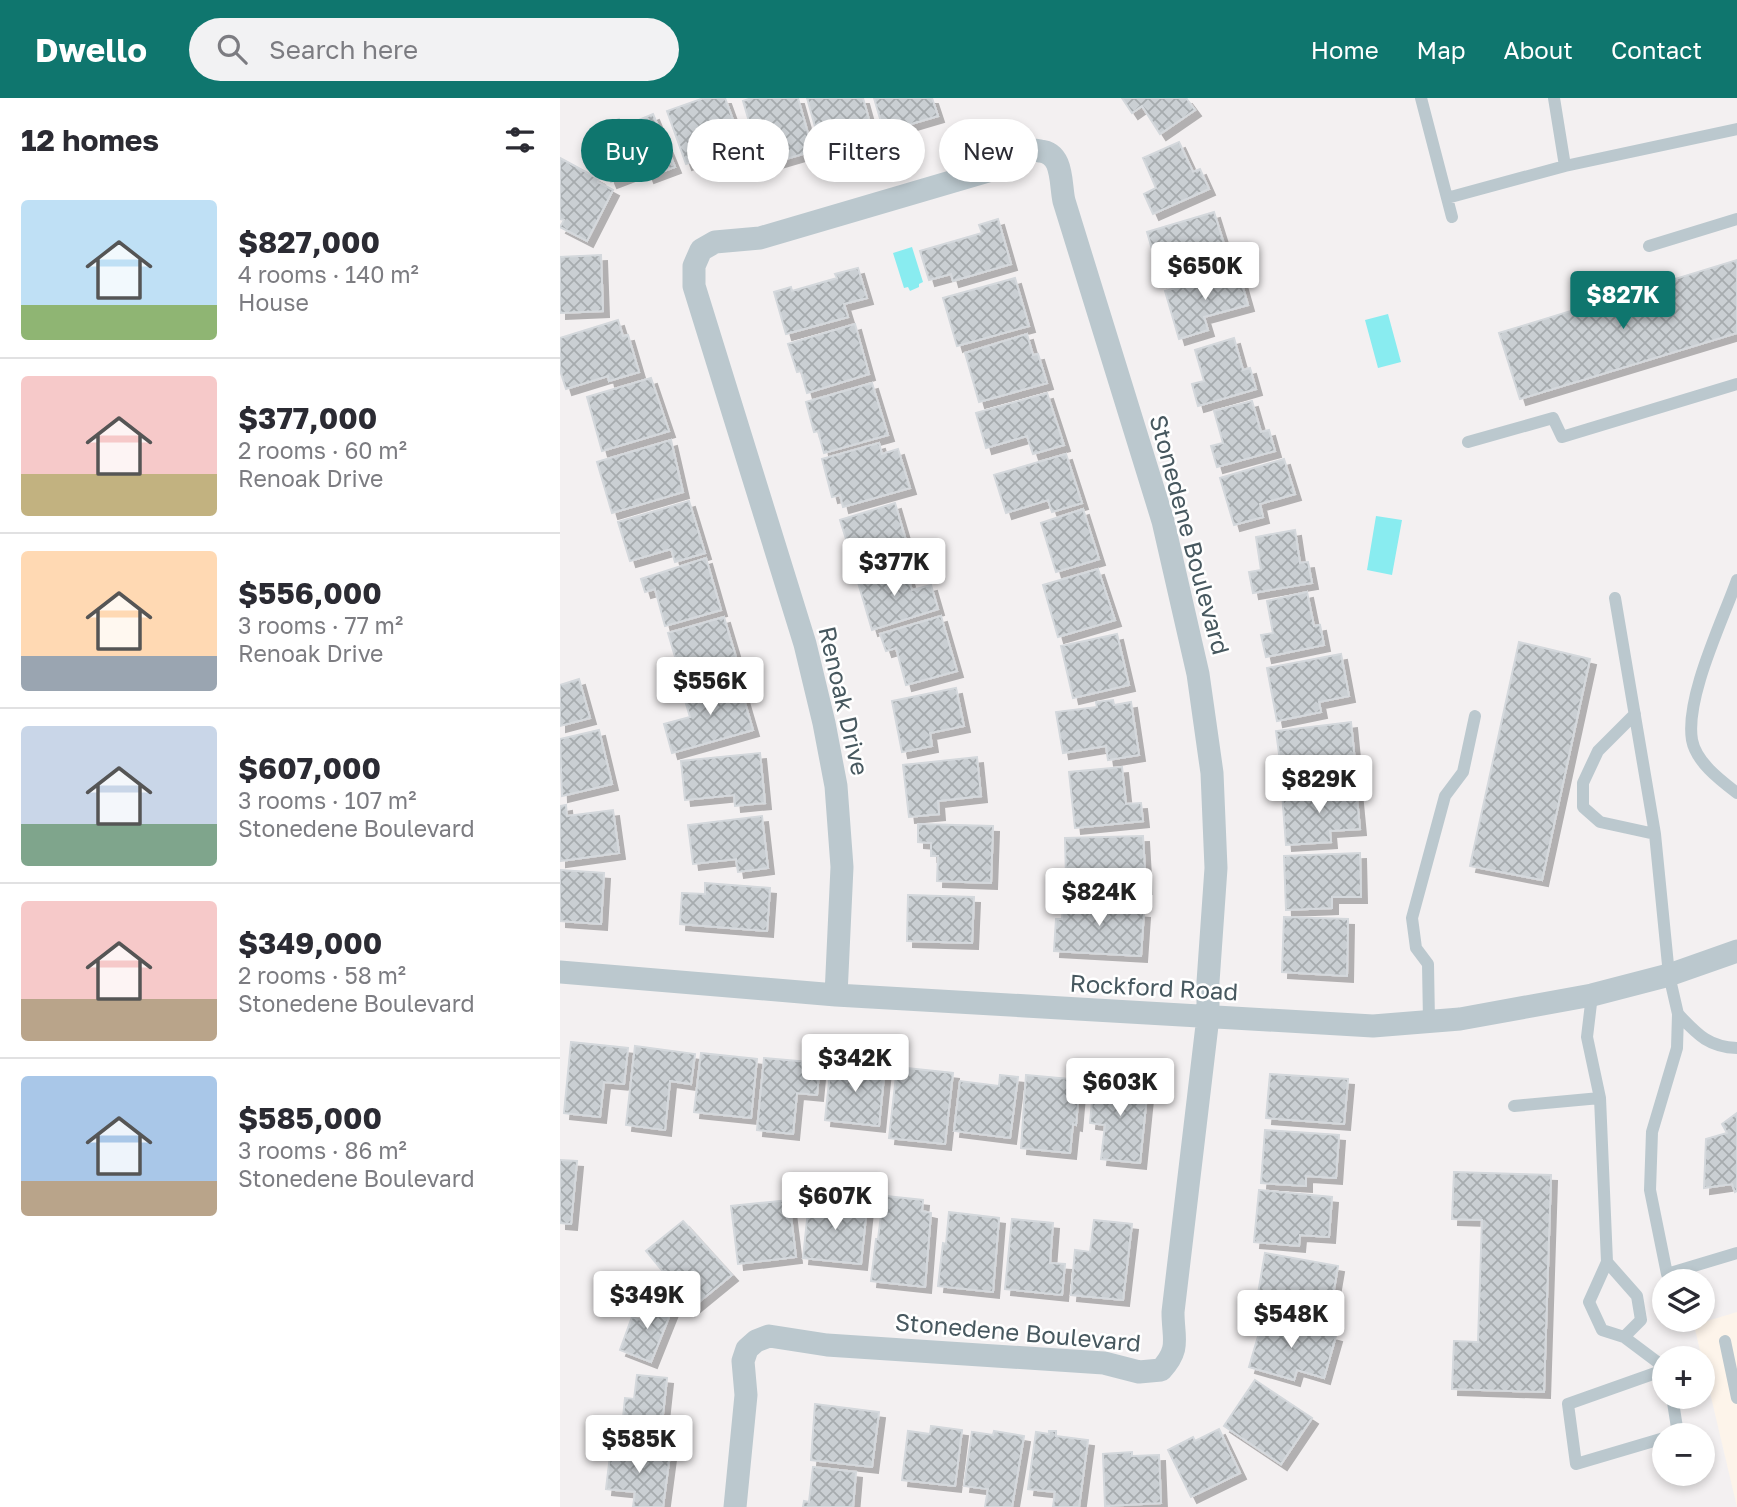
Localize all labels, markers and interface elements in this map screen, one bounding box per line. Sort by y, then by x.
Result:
search box [189,18,679,81]
text: Dwello [35,30,147,69]
icon: search [213,30,251,68]
text: Search here [269,34,418,65]
text: Home [1311,35,1379,64]
text: Map [1417,35,1466,64]
text: About [1504,35,1573,64]
text: Contact [1611,35,1702,64]
chip: Buy [581,119,673,182]
chip: Rent [687,119,789,182]
chip: Filters [803,119,925,182]
chip: New [939,119,1038,182]
icon: filters [501,121,539,159]
text: 12 homes [21,122,159,158]
text: $827,000 [238,224,380,260]
icon: home [77,228,161,312]
pin: $650K [1156,242,1254,302]
text: $650K [1167,251,1243,279]
text: 4 rooms · 140 m² [238,260,419,288]
pin: $827K [1574,272,1672,331]
text: $827K [1586,280,1660,308]
text: House [238,288,309,316]
text: $377,000 [238,400,377,436]
icon: home [77,404,161,488]
street label: Stonedene Boulevard [1144,412,1236,658]
text: 2 rooms · 60 m² [238,436,407,464]
text: Renoak Drive [238,464,383,492]
pin: $377K [845,538,943,598]
text: $377K [858,547,930,575]
text: $556,000 [238,575,382,611]
icon: home [77,579,161,663]
text: 3 rooms · 77 m² [238,611,403,639]
street label: Renoak Drive [813,623,876,778]
text: Renoak Drive [238,639,383,667]
pin: $556K [661,658,759,717]
text: $556K [673,666,747,694]
text: $607,000 [238,750,381,786]
icon: home [77,754,161,838]
pin: $829K [1270,756,1368,815]
text: $829K [1281,764,1357,792]
text: 3 rooms · 107 m² [238,786,416,814]
text: Stonedene Boulevard [238,814,475,842]
pin: $824K [1050,868,1148,928]
text: $824K [1061,877,1137,905]
text: $349,000 [238,925,382,961]
icon: home [77,929,161,1013]
text: 2 rooms · 58 m² [238,961,406,989]
street label: Rockford Road [1069,968,1239,1005]
text: Stonedene Boulevard [238,989,475,1017]
pin: $342K [806,1034,904,1094]
text: $342K [818,1043,892,1071]
pin: $603K [1071,1058,1169,1118]
text: $603K [1082,1067,1158,1095]
text: $585,000 [238,1100,382,1136]
icon: home [77,1104,161,1188]
text: 3 rooms · 86 m² [238,1136,407,1164]
text: Stonedene Boulevard [238,1164,475,1192]
pin: $607K [786,1172,884,1232]
text: $607K [798,1181,872,1209]
map controls [1652,1269,1715,1486]
button: layers [1652,1269,1715,1332]
pin: $349K [598,1272,696,1331]
text: $349K [609,1280,685,1308]
pin: $548K [1242,1290,1340,1350]
text: $548K [1253,1299,1329,1327]
street label: Stonedene Boulevard [894,1306,1142,1357]
button: + [1652,1346,1715,1409]
pin: $585K [590,1416,688,1475]
button: − [1652,1423,1715,1486]
text: $585K [602,1424,676,1452]

